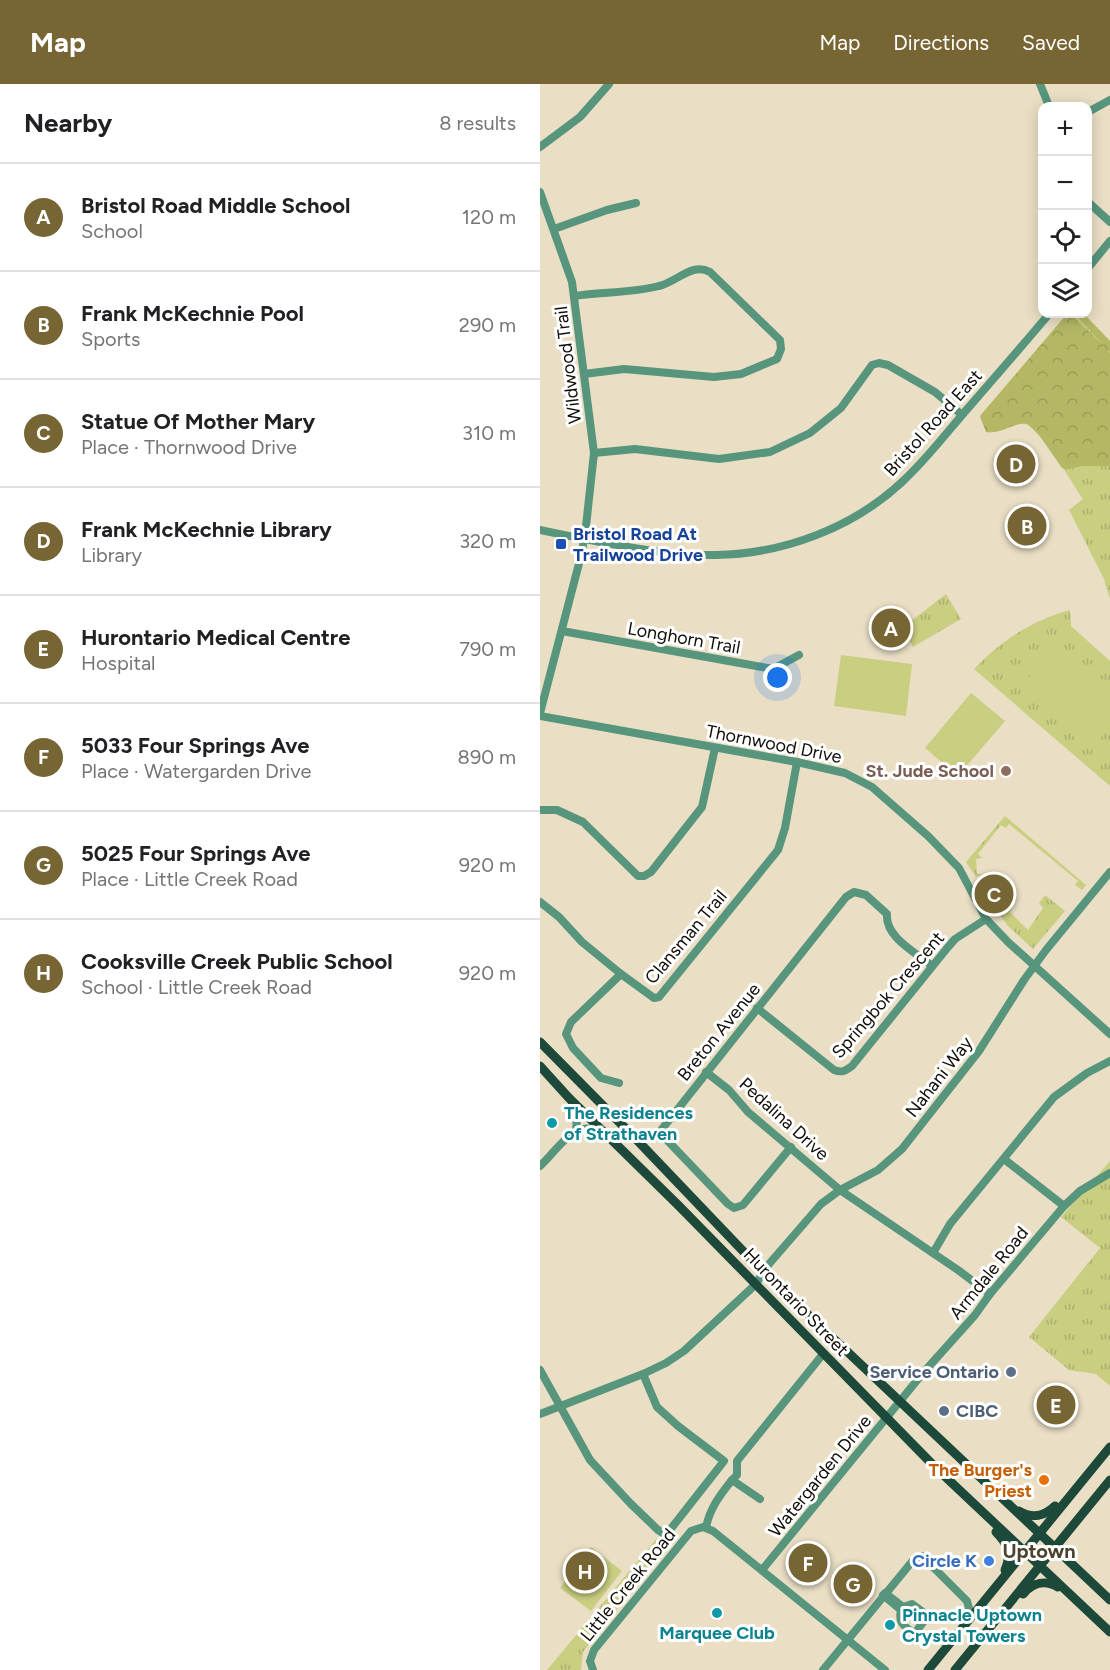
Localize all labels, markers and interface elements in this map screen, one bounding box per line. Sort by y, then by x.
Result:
text: Map [30,25,86,59]
text: Map [819,30,860,55]
text: Directions [893,30,989,55]
text: Saved [1022,30,1080,55]
map controls [1038,102,1092,318]
button: + [1038,102,1092,156]
text: Nearby [24,107,112,139]
text: 8 results [439,111,516,135]
button: − [1038,156,1092,210]
text: Bristol Road Middle School [81,192,350,219]
text: A [36,205,51,229]
text: 120 m [462,205,516,229]
button: locate [1038,210,1092,264]
text: School [81,219,143,243]
button: layers [1038,264,1092,318]
text: Frank McKechnie Pool [81,300,304,327]
street label: Wildwood Trail [550,305,586,425]
text: B [37,313,50,337]
text: 290 m [459,313,516,337]
text: Sports [81,327,140,351]
street label: Bristol Road East [879,365,987,481]
text: Statue Of Mother Mary [81,408,315,435]
text: C [36,421,51,445]
text: 310 m [462,421,516,445]
text: Place · Thornwood Drive [81,435,297,459]
pin: D [996,442,1036,487]
pin: B [1008,504,1046,548]
text: Frank McKechnie Library [81,516,332,543]
place label: Bristol Road At Trailwood Drive [573,523,703,566]
text: D [37,529,51,553]
text: 320 m [459,529,516,553]
marker: Bristol Road At Trailwood Drive [554,537,568,551]
text: Library [81,543,142,567]
pin: A [872,606,910,650]
street label: Longhorn Trail [626,617,742,659]
text: Hurontario Medical Centre [81,624,350,651]
text: E [38,637,49,661]
text: 790 m [459,637,516,661]
text: Hospital [81,651,156,675]
your location [763,663,792,692]
street label: Thornwood Drive [704,720,844,768]
text: 5033 Four Springs Ave [81,732,309,759]
text: F [38,745,49,769]
text: 890 m [458,745,516,769]
text: Place · Watergarden Drive [81,759,311,783]
place label: St. Jude School [866,760,994,782]
marker: St. Jude School [999,764,1013,778]
text: 5025 Four Springs Ave [81,840,310,867]
text: G [36,853,51,877]
text: 920 m [459,853,516,877]
text: Place · Little Creek Road [81,867,298,891]
pin: C [974,872,1014,916]
street label: Clansman Trail [640,885,732,989]
street label: Springbok Crescent [827,927,949,1063]
text: Cooksville Creek Public School [81,948,393,975]
text: H [36,961,51,985]
text: 920 m [459,961,516,985]
text: School · Little Creek Road [81,975,312,999]
street label: Breton Avenue [673,979,765,1085]
street label: Nahani Way [901,1032,978,1122]
street label: Pedalina Drive [735,1073,834,1165]
place label: The Residences of Strathaven [564,1102,693,1145]
marker: The Residences of Strathaven [545,1116,559,1130]
street label: Armdale Road [945,1222,1033,1324]
street label: Hurontario Street [739,1243,853,1361]
place label: Service Ontario [869,1361,999,1383]
marker: Service Ontario [1004,1365,1018,1379]
pin: E [1036,1382,1076,1428]
place label: CIBC [956,1400,998,1422]
marker: CIBC [937,1404,951,1418]
street label: Watergarden Drive [764,1410,876,1541]
place label: The Burger's Priest [929,1459,1033,1502]
marker: The Burger's Priest [1037,1473,1051,1487]
street label: Little Creek Road [576,1524,680,1646]
district label: Uptown [1002,1539,1076,1563]
pin: F [788,1540,828,1586]
pin: H [566,1548,604,1594]
place label: Circle K [912,1550,977,1572]
marker: Circle K [982,1554,996,1568]
pin: G [834,1562,872,1606]
place label: Pinnacle Uptown Crystal Towers [902,1604,1042,1647]
marker: Marquee Club [710,1606,724,1620]
marker: Pinnacle Uptown Crystal Towers [883,1618,897,1632]
place label: Marquee Club [659,1622,775,1644]

